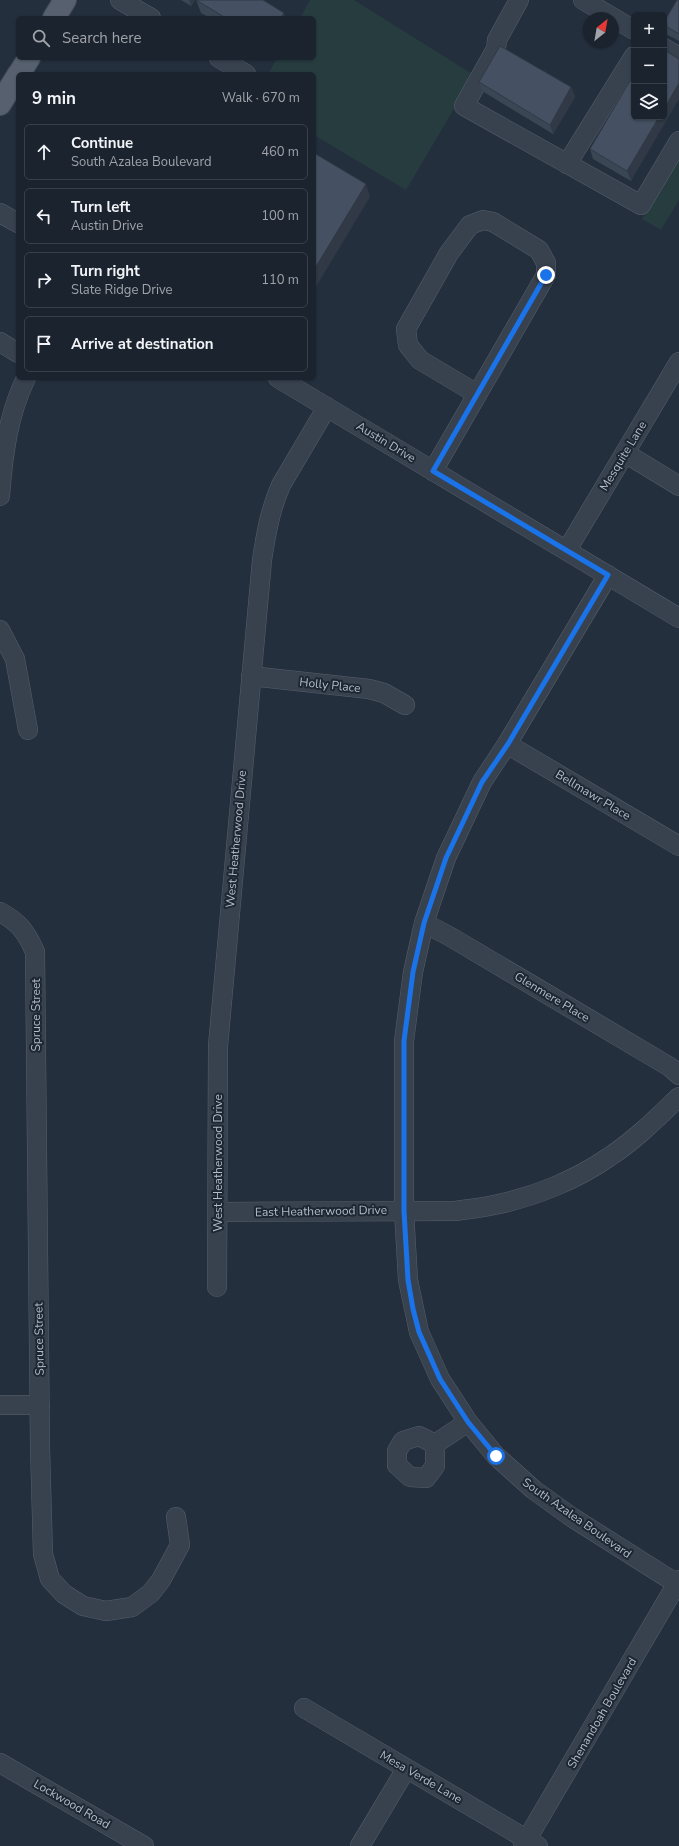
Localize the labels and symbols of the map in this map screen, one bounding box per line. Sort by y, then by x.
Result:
north arrow [583,12,619,48]
route end [537,266,555,284]
street label: Austin Drive [353,418,419,466]
street label: Mesquite Lane [596,418,650,494]
street label: Holly Place [299,674,361,696]
street label: Bellmawr Place [552,766,634,824]
street label: West Heatherwood Drive [222,770,250,908]
street label: Glenmere Place [511,968,593,1026]
street label: Spruce Street [28,978,44,1052]
street label: West Heatherwood Drive [210,1094,226,1232]
street label: East Heatherwood Drive [255,1202,387,1220]
street label: Spruce Street [30,1302,48,1376]
route start [487,1447,505,1465]
street label: South Azalea Boulevard [519,1474,635,1562]
street label: Shenandoah Boulevard [564,1655,640,1771]
street label: Mesa Verde Lane [377,1747,465,1807]
street label: Lockwood Road [31,1776,113,1832]

